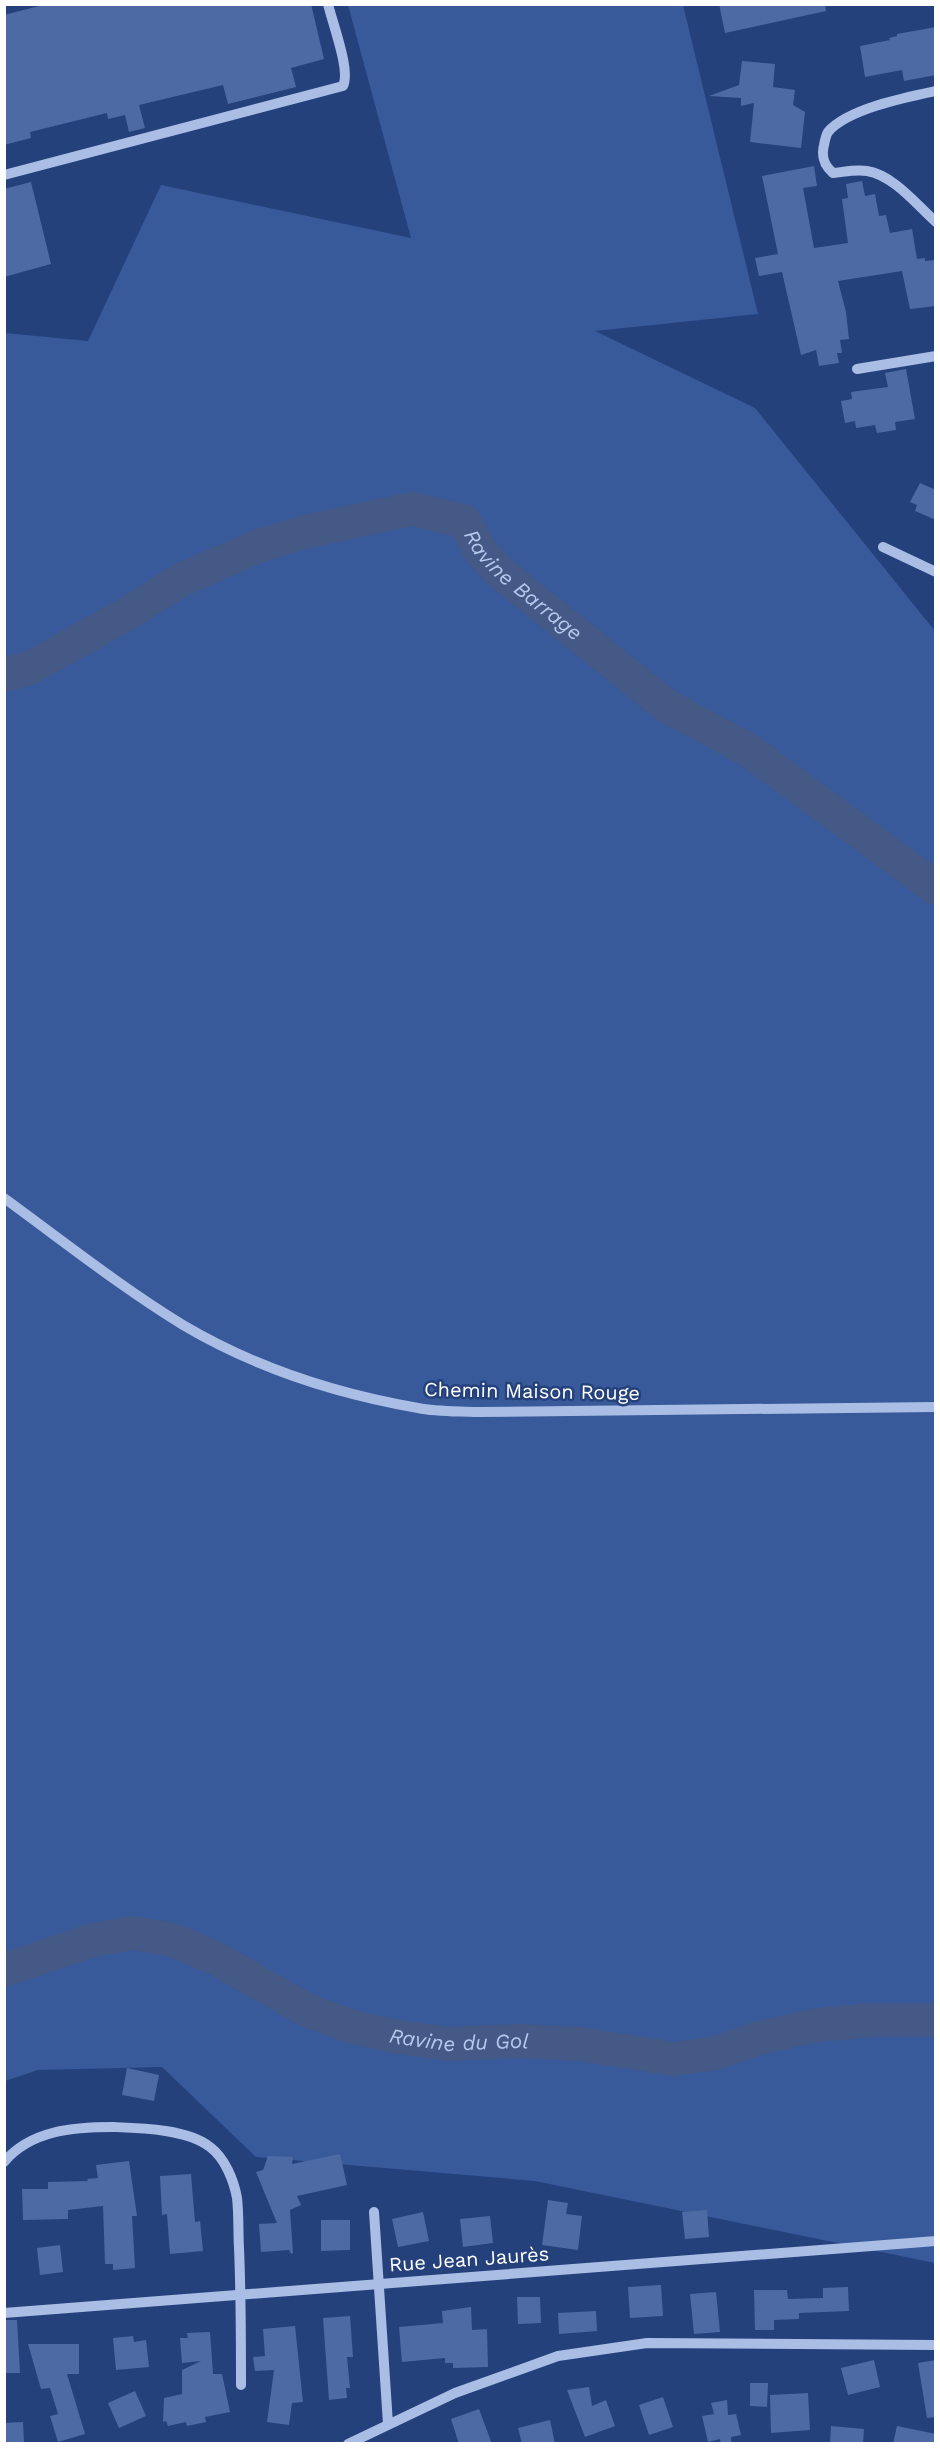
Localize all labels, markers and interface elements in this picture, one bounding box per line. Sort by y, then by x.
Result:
water label: Ravine Barrage [459,525,588,645]
street label: Chemin Maison Rouge [424,1377,640,1405]
water label: Ravine du Gol [387,2022,529,2056]
street label: Rue Jean Jaurès [388,2241,550,2277]

